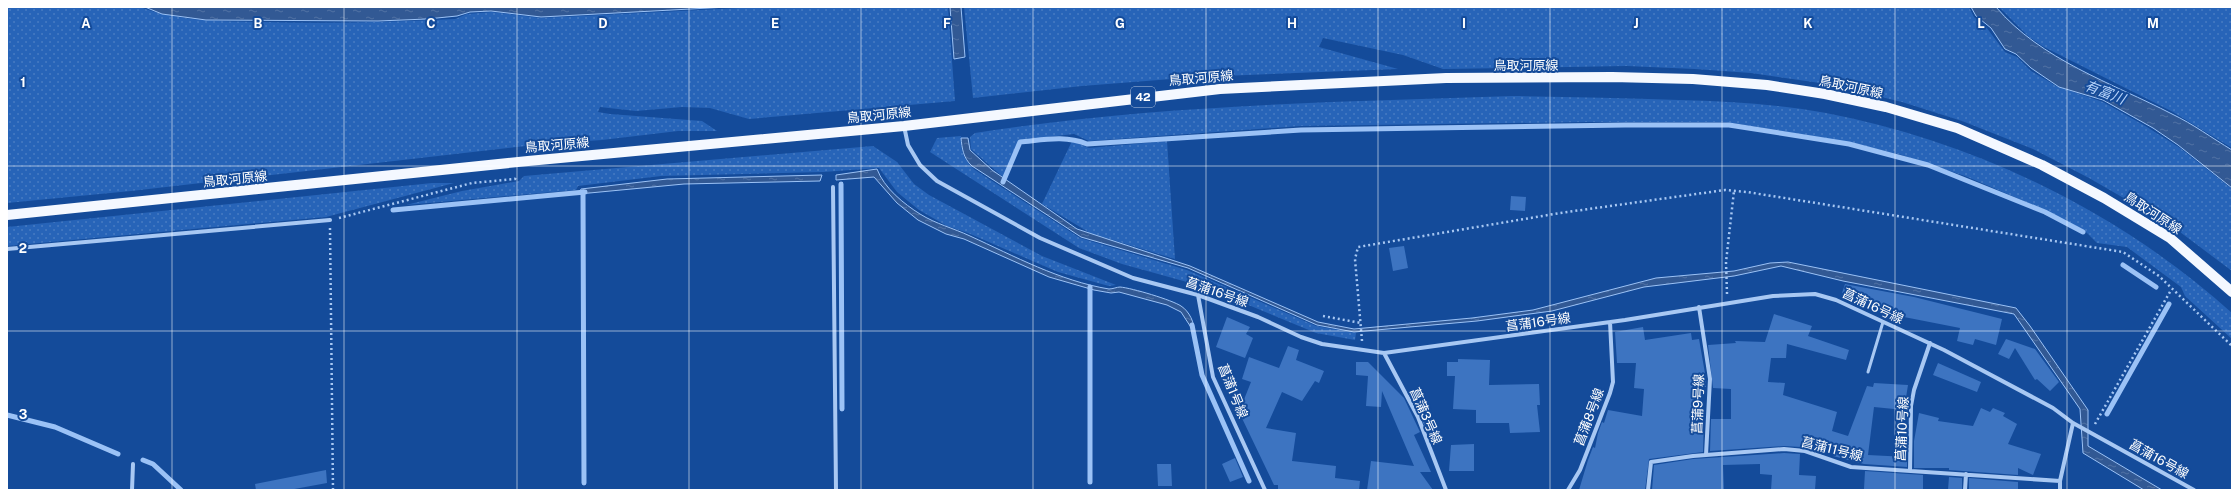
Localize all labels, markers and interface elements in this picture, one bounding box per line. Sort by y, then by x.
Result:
text: A [81,16,91,31]
text: B [254,16,263,31]
text: C [426,16,436,31]
text: D [598,16,608,31]
text: E [771,16,779,31]
text: F [943,16,951,31]
text: G [1115,16,1125,31]
text: H [1287,16,1297,31]
text: I [1462,16,1466,31]
text: J [1633,16,1639,31]
text: K [1803,16,1813,31]
text: L [1977,16,1985,31]
text: M [2147,16,2159,31]
street label: 鳥取河原線 [1493,58,1559,73]
street label: 鳥取河原線 [1168,68,1234,88]
street label: 鳥取河原線 [1818,73,1884,101]
text: 1 [20,75,26,90]
water label: 有富川 [2083,77,2129,108]
road number: 42 [1131,87,1155,107]
street label: 鳥取河原線 [846,104,912,126]
street label: 鳥取河原線 [524,135,590,155]
street label: 鳥取河原線 [202,168,268,190]
street label: 鳥取河原線 [2122,189,2184,237]
text: 2 [19,241,27,256]
street label: 菖蒲16号線 [1184,274,1250,310]
street label: 菖蒲16号線 [1840,285,1906,327]
street label: 菖蒲16号線 [1505,310,1571,334]
street label: 菖蒲1号線 [1215,362,1251,420]
street label: 菖蒲9号線 [1689,374,1707,434]
street label: 菖蒲3号線 [1407,385,1445,447]
street label: 菖蒲8号線 [1571,386,1607,448]
street label: 菖蒲10号線 [1893,396,1911,462]
text: 3 [19,407,28,422]
street label: 菖蒲11号線 [1800,434,1864,464]
street label: 菖蒲16号線 [2127,437,2191,481]

